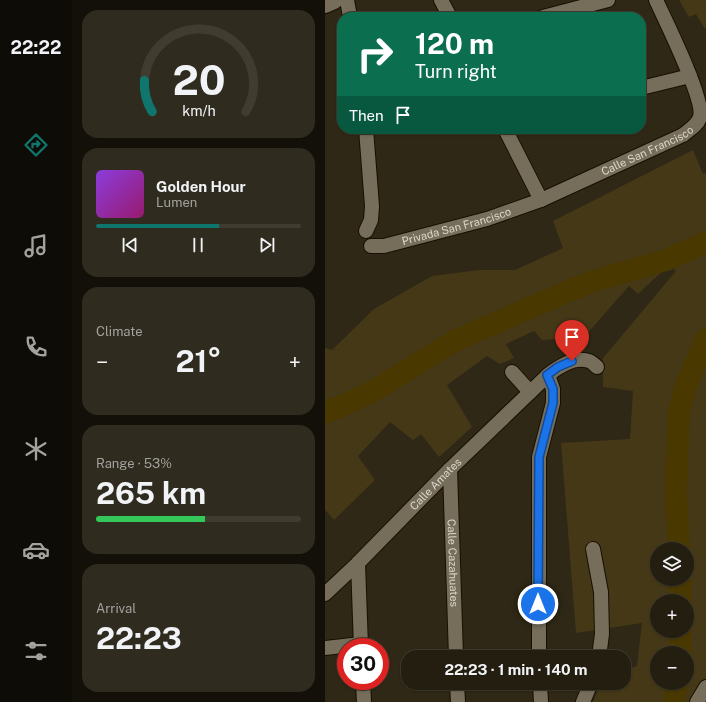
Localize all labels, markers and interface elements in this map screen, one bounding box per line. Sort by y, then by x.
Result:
text: 120 m [415,27,494,60]
icon: right [349,28,401,80]
text: 22:22 [11,37,61,58]
text: 20 [172,55,225,104]
text: Turn right [415,61,497,82]
text: km/h [182,102,215,119]
icon: arrive [392,104,414,126]
text: Then [349,107,384,124]
street label: Calle San Francisco [599,123,696,178]
icon: directions [22,131,50,159]
text: Golden Hour [156,178,246,195]
text: Lumen [156,195,197,210]
street label: Privada San Francisco [400,205,513,247]
icon: music [22,232,50,260]
icon: previous [119,234,141,256]
icon: pause [187,234,209,256]
icon: next [256,234,278,256]
pin [555,320,589,361]
text: Climate [96,324,143,339]
icon: arrive [561,326,583,348]
icon: phone [22,333,50,361]
text: 21° [175,343,222,379]
text: − [96,349,108,375]
text: + [289,349,301,375]
icon: climate [22,435,50,463]
street label: Calle Amates [407,455,464,512]
text: Range · 53% [96,456,172,471]
text: 265 km [96,475,206,511]
street label: Calle Cazahuates [446,519,460,608]
icon: car [22,536,50,564]
map controls [650,542,694,690]
button: layers [650,542,694,586]
position arrow [517,583,559,625]
button: + [650,594,694,638]
text: Arrival [96,601,136,616]
text: 22:23 [96,620,182,656]
icon: filters [22,637,50,665]
speed limit sign: 30 [337,638,389,690]
button: − [650,646,694,690]
text: 22:23 · 1 min · 140 m [444,661,588,678]

